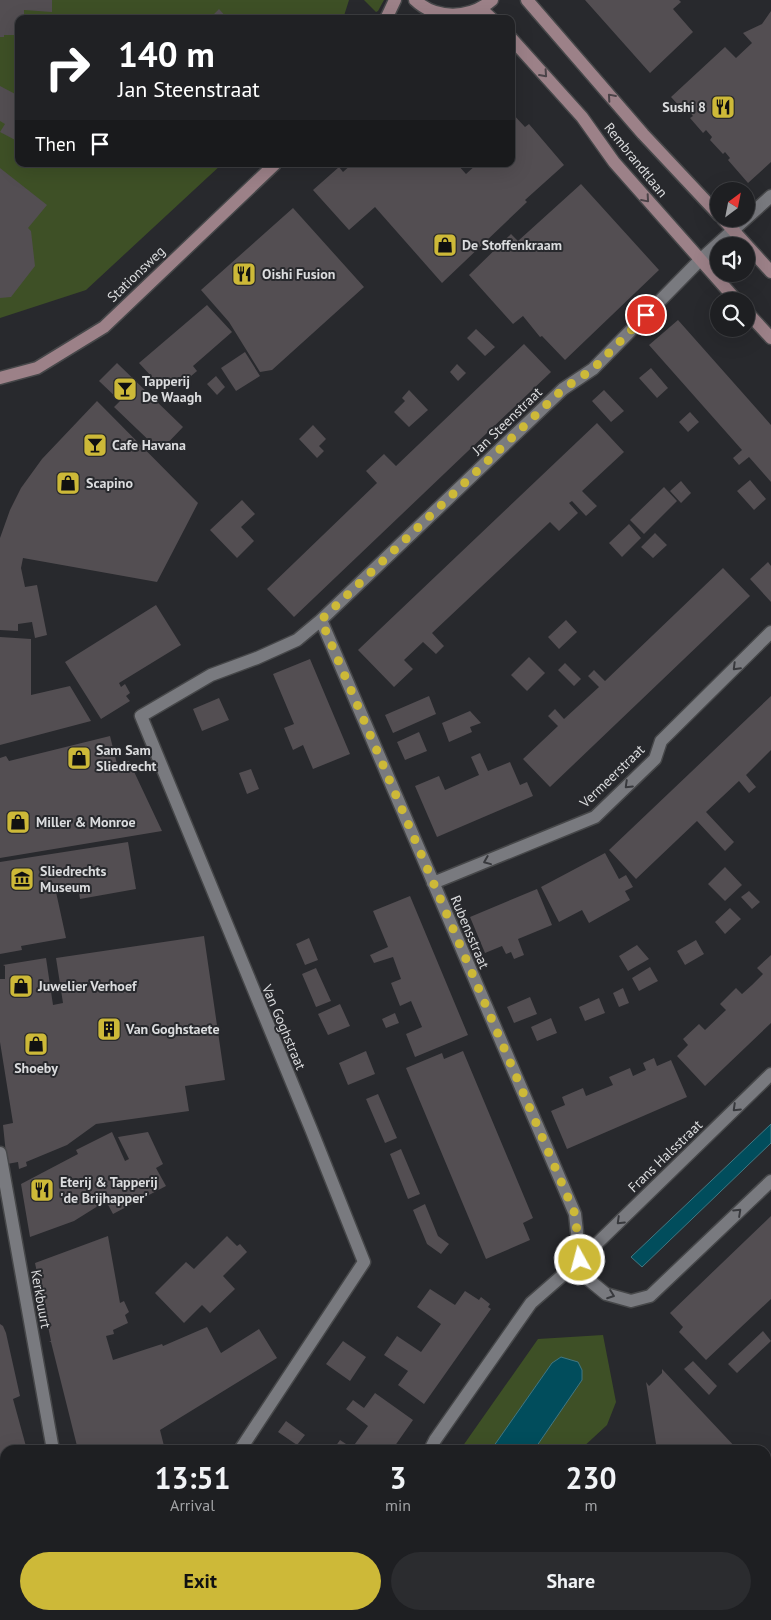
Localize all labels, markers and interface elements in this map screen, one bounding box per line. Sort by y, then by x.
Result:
text: 140 m [118,31,215,77]
icon: right [35,35,100,100]
one-way arrow [538,69,547,78]
text: Jan Steenstraat [118,75,260,103]
one-way arrow [608,94,617,103]
restaurant icon: Sushi 8 [710,94,736,120]
place label: Sushi 8 [662,98,706,116]
street label: Rembrandtlaan [600,119,672,201]
icon: arrive [86,130,114,158]
text: Then [35,132,76,156]
north arrow [710,182,755,228]
map controls [710,182,755,337]
one-way arrow [641,193,650,202]
shop icon: De Stoffenkraam [432,232,458,258]
place label: De Stoffenkraam [462,236,562,254]
button: sound [710,237,755,282]
street label: Stationsweg [103,242,169,306]
restaurant icon: Oishi Fusion [231,261,257,287]
place label: Oishi Fusion [262,265,335,283]
button: search [710,292,755,337]
pin [625,294,667,336]
icon: arrive [632,301,660,329]
place label: Tapperij De Waagh [142,372,202,406]
bar icon: Tapperij De Waagh [112,376,138,402]
street label: Jan Steenstraat [468,383,546,459]
bar icon: Cafe Havana [82,432,108,458]
place label: Cafe Havana [112,436,186,454]
shop icon: Scapino [55,470,81,496]
place label: Scapino [86,474,133,492]
one-way arrow [733,661,742,670]
street label: Vermeerstraat [575,740,648,812]
place label: Sam Sam Sliedrecht [96,741,157,775]
shop icon: Sam Sam Sliedrecht [66,745,92,771]
one-way arrow [625,779,634,788]
shop icon: Miller & Monroe [5,809,31,835]
place label: Miller & Monroe [36,813,136,831]
one-way arrow [483,854,492,865]
place label: Sliedrechts Museum [40,862,106,896]
museum icon: Sliedrechts Museum [9,866,35,892]
street label: Rubensstraat [446,893,494,972]
shop icon: Juwelier Verhoef [8,973,34,999]
place label: Juwelier Verhoef [37,977,138,995]
street label: Van Goghstraat [258,981,310,1073]
building icon: Van Goghstaete [96,1016,122,1042]
place label: Van Goghstaete [125,1020,220,1038]
shop icon: Shoeby [23,1031,49,1057]
place label: Shoeby [14,1059,58,1077]
one-way arrow [733,1102,742,1111]
street label: Frans Halsstraat [624,1116,706,1196]
place label: Eterij & Tapperij 'de Brijhapper' [60,1173,158,1207]
restaurant icon: Eterij & Tapperij 'de Brijhapper' [29,1177,55,1203]
one-way arrow [733,1209,742,1218]
one-way arrow [616,1216,625,1225]
position arrow [553,1233,605,1285]
street label: Kerkbuurt [27,1268,55,1330]
one-way arrow [606,1289,615,1299]
text: 13:51 [154,1458,231,1497]
text: 3 [390,1458,407,1497]
text: 230 [565,1458,617,1497]
text: Arrival [170,1495,215,1515]
text: min [385,1495,411,1515]
text: m [585,1495,598,1515]
button: Exit [20,1552,381,1610]
button: Share [391,1552,751,1610]

